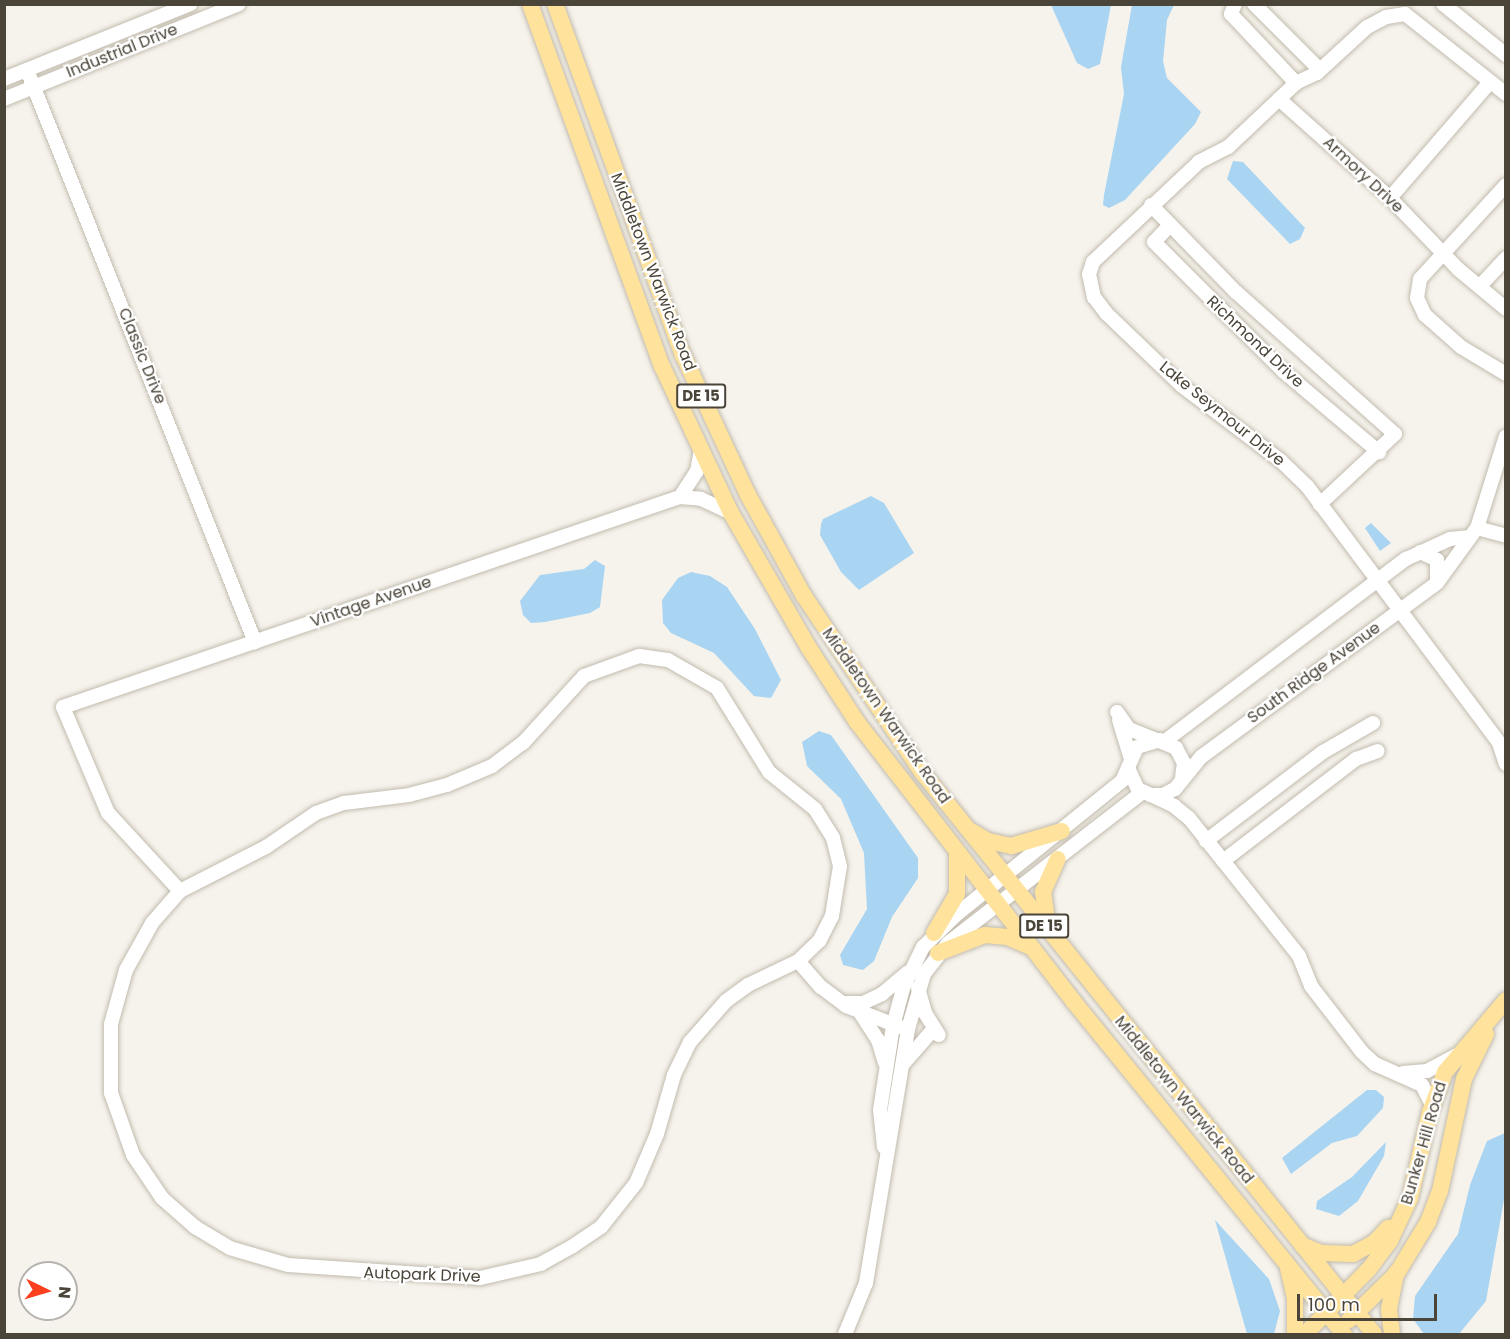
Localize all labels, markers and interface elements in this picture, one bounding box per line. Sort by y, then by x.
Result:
street label: Industrial Drive [63,20,181,82]
street label: Armory Drive [1319,133,1407,217]
street label: Middletown Warwick Road [606,170,700,374]
street label: Richmond Drive [1202,292,1308,392]
street label: Classic Drive [114,305,170,407]
street label: Lake Seymour Drive [1155,358,1289,470]
road number: DE 15 [676,384,726,408]
street label: Vintage Avenue [308,572,434,632]
street label: South Ridge Avenue [1244,618,1384,728]
street label: Middletown Warwick Road [818,624,954,808]
road number: DE 15 [1018,914,1070,938]
street label: Middletown Warwick Road [1110,1012,1258,1188]
street label: Bunker Hill Road [1397,1079,1451,1207]
north arrow [18,1261,78,1321]
street label: Autopark Drive [363,1263,481,1287]
scale bar [1300,1282,1440,1320]
text: N [52,1285,76,1299]
text: 100 m [1308,1292,1360,1317]

